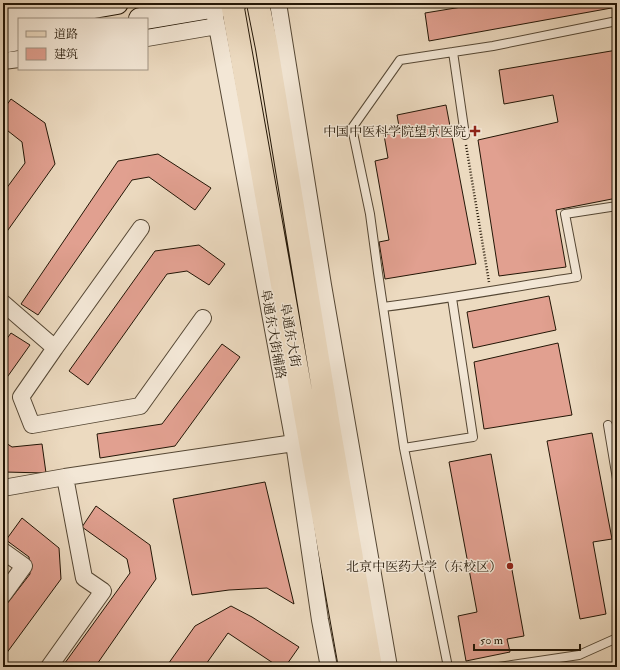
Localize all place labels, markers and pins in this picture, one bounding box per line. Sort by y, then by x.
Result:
place label: 中国中医科学院望京医院 [323,124,466,140]
marker: 中国中医科学院望京医院 [469,125,481,137]
place label: 北京中医药大学（东校区） [346,559,502,575]
marker: 北京中医药大学（东校区） [505,561,515,571]

